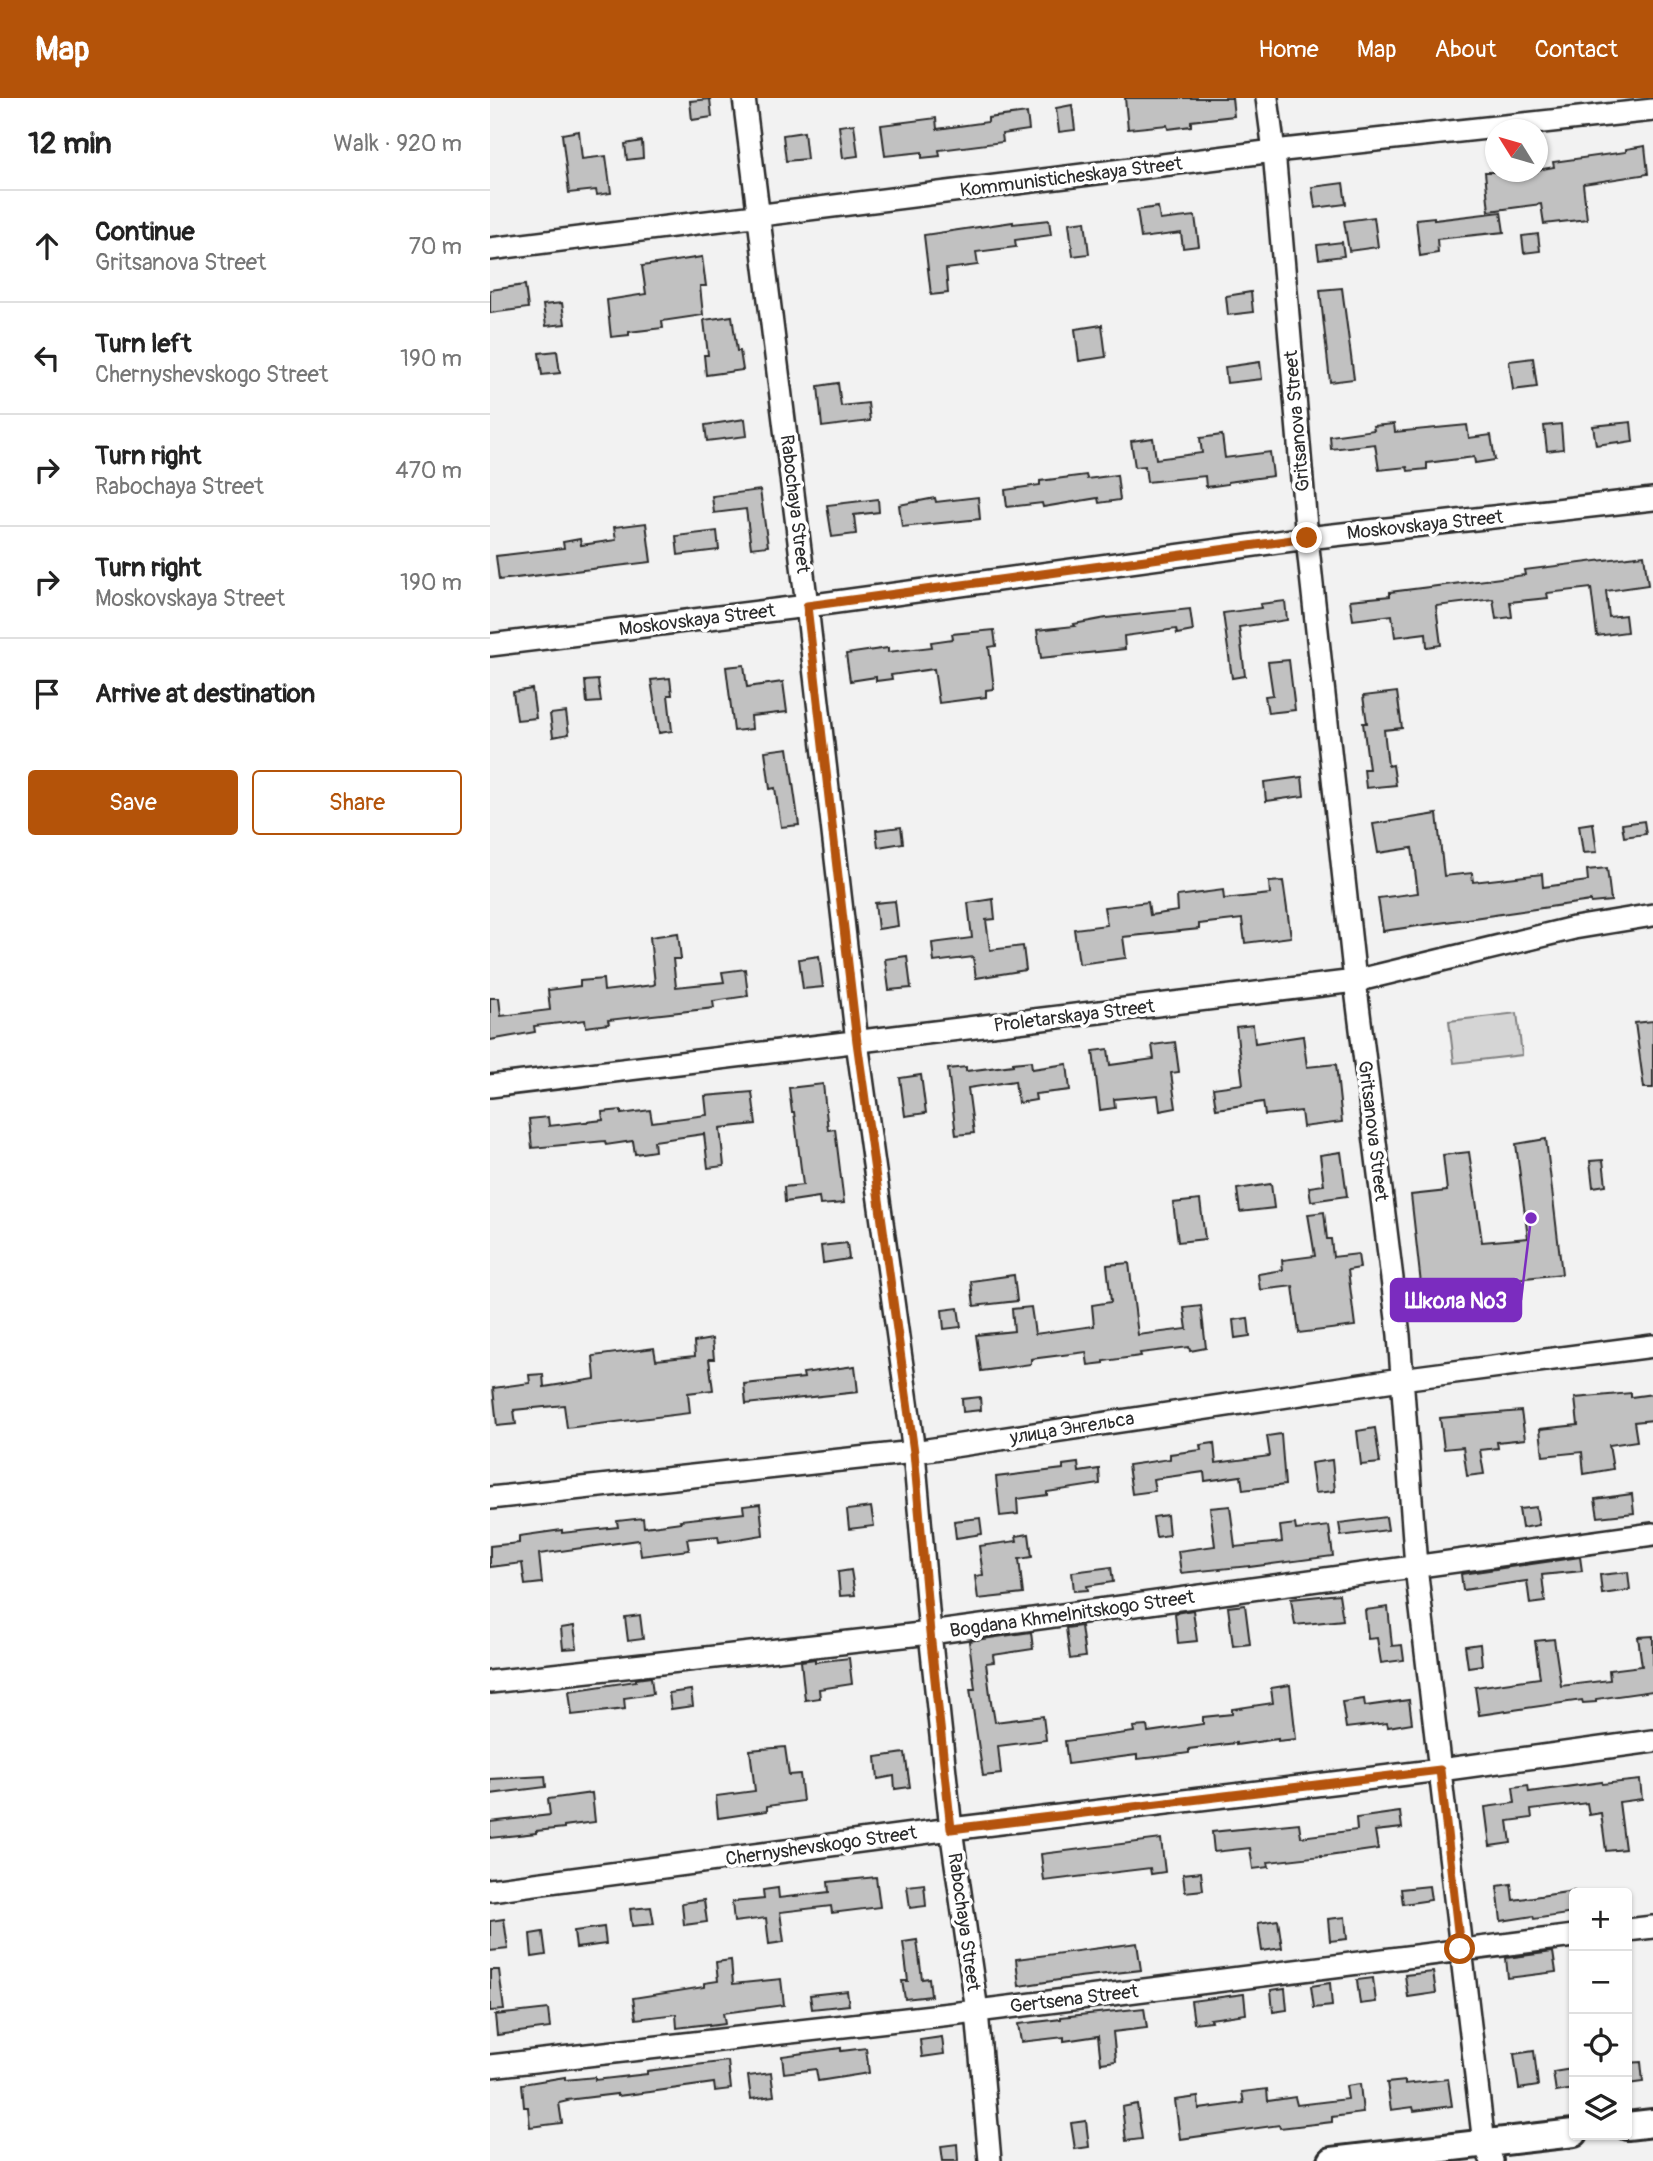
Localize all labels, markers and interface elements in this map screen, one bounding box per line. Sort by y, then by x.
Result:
text: Map [35,29,90,70]
text: Home [1258,35,1319,64]
text: Map [1357,35,1397,64]
text: About [1435,35,1497,64]
text: Contact [1535,35,1618,64]
north arrow [1485,119,1548,182]
text: 12 min [28,125,112,162]
text: Walk · 920 m [333,129,462,158]
street label: Kommunisticheskaya Street [958,151,1184,203]
text: Continue [95,216,195,248]
icon: ahead [28,227,66,265]
text: 70 m [409,232,462,261]
text: Gritsanova Street [95,248,266,277]
text: Turn left [95,328,191,360]
icon: left [28,339,66,377]
text: 190 m [400,344,462,373]
street label: Gritsanova Street [1279,349,1315,493]
text: Chernyshevskogo Street [95,360,328,389]
street label: Rabochaya Street [775,433,815,575]
text: Turn right [95,440,201,472]
icon: right [28,451,66,489]
text: 470 m [395,456,462,485]
text: Rabochaya Street [95,472,264,501]
street label: Moskovskaya Street [1346,505,1505,545]
route end [1291,522,1322,553]
text: Turn right [95,552,201,584]
icon: right [28,563,66,601]
text: 190 m [400,568,462,597]
text: Moskovskaya Street [95,584,285,613]
street label: Moskovskaya Street [618,598,777,641]
icon: arrive [28,675,66,713]
text: Arrive at destination [95,678,315,710]
button: Save [28,770,238,835]
button: Share [252,770,462,835]
street label: Proletarskaya Street [992,994,1156,1038]
street label: Gritsanova Street [1352,1059,1394,1203]
callout: Школа №3 [1391,1279,1521,1321]
text: Школа №3 [1404,1288,1507,1315]
street label: улица Энгельса [1007,1406,1136,1450]
street label: Bogdana Khmelnitskogo Street [948,1585,1196,1643]
street label: Chernyshevskogo Street [724,1821,918,1871]
street label: Rabochaya Street [942,1851,986,1993]
map controls [1569,1888,1632,2140]
button: + [1569,1888,1632,1951]
route start [1444,1933,1475,1964]
button: − [1569,1951,1632,2014]
street label: Gertsena Street [1008,1979,1140,2019]
button: locate [1569,2014,1632,2077]
button: layers [1569,2077,1632,2140]

